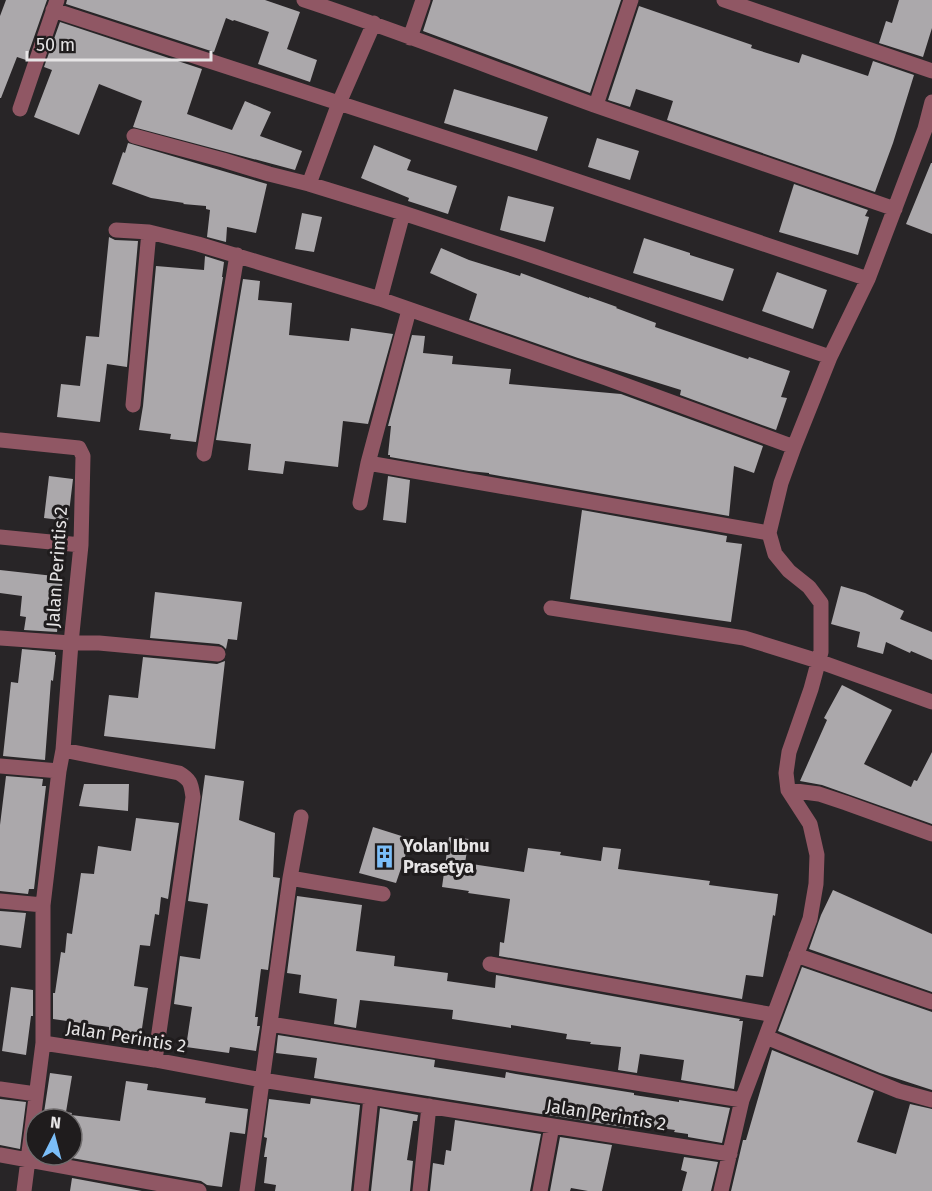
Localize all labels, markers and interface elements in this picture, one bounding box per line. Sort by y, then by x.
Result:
scale bar [27,24,212,62]
text: 50 m [36,34,75,56]
street label: Jalan Perintis 2 [42,506,72,628]
place label: Yolan Ibnu Prasetya [402,835,490,878]
building icon: Yolan Ibnu Prasetya [372,843,398,869]
street label: Jalan Perintis 2 [64,1017,188,1057]
street label: Jalan Perintis 2 [544,1095,668,1135]
north arrow [24,1107,84,1167]
text: N [49,1113,62,1133]

